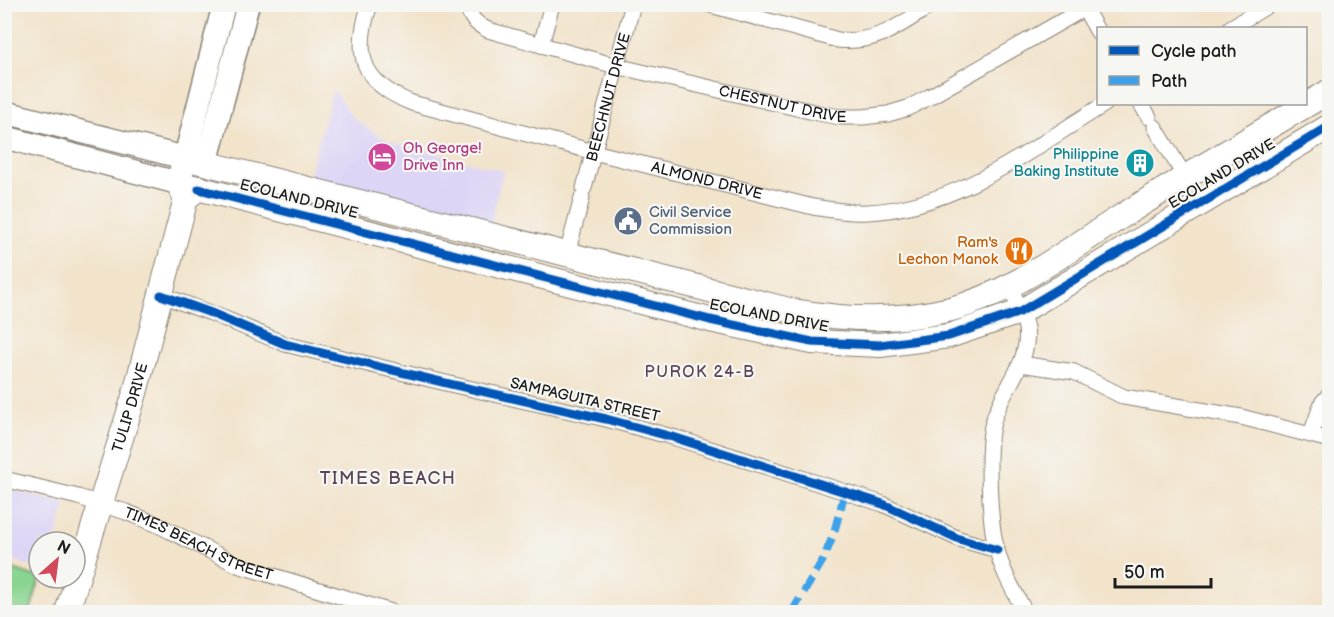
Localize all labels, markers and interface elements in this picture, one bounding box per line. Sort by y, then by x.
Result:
legend [1097,27,1307,105]
street label: BEECHNUT DRIVE [582,31,634,164]
text: Cycle path [1151,41,1237,62]
text: Path [1151,71,1187,92]
street label: CHESTNUT DRIVE [717,81,846,127]
street label: ECOLAND DRIVE [1165,135,1279,213]
place label: Oh George! Drive Inn [403,139,481,175]
hotel icon: Oh George! Drive Inn [366,141,398,173]
place label: Philippine Baking Institute [1014,145,1119,181]
building icon: Philippine Baking Institute [1124,147,1156,179]
street label: ALMOND DRIVE [649,157,765,203]
street label: ECOLAND DRIVE [238,175,360,223]
place label: Civil Service Commission [649,203,732,239]
public building icon: Civil Service Commission [612,205,644,237]
place label: Ram's Lechon Manok [898,233,999,269]
restaurant icon: Ram's Lechon Manok [1003,235,1035,267]
street label: ECOLAND DRIVE [708,295,830,337]
street label: TULIP DRIVE [108,361,152,454]
district label: PUROK 24-B [645,363,755,382]
street label: SAMPAGUITA STREET [508,374,662,426]
district label: TIMES BEACH [320,468,456,489]
street label: TIMES BEACH STREET [121,503,275,585]
north arrow [27,530,87,590]
text: N [54,537,73,559]
scale bar [1115,551,1211,589]
text: 50 m [1124,562,1165,583]

